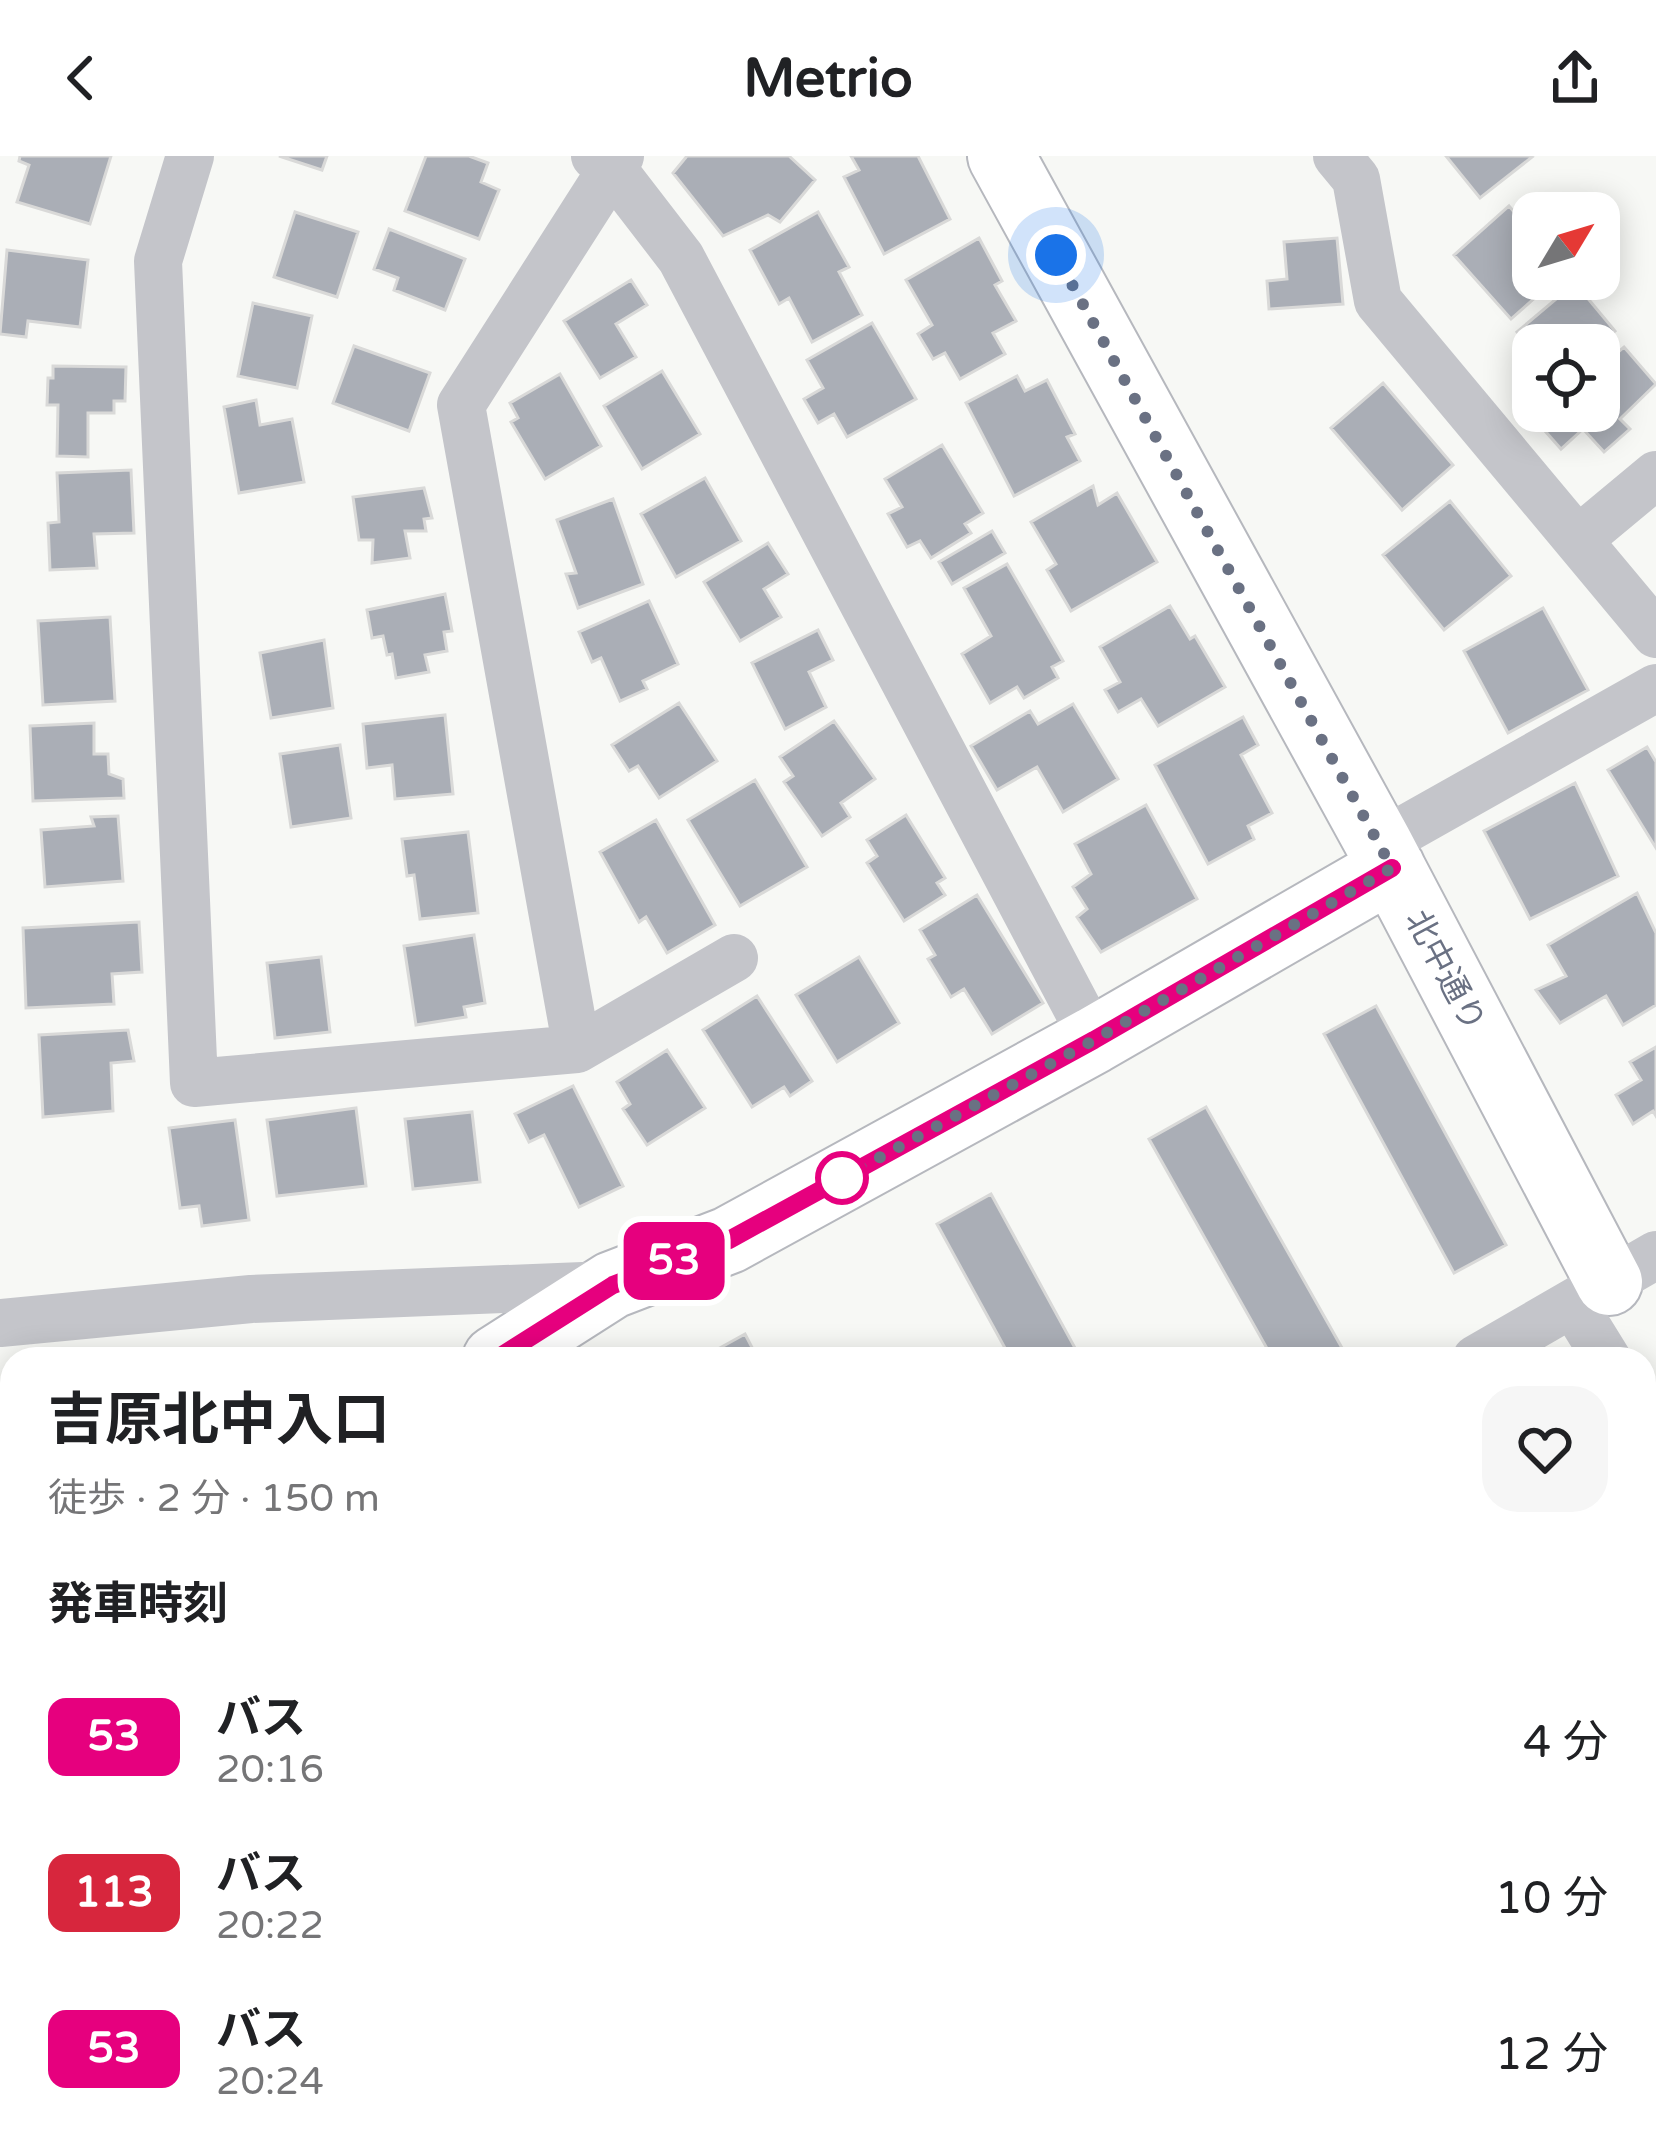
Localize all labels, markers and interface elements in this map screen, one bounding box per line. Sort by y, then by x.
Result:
icon: back [48,45,114,111]
icon: share [1542,45,1608,111]
text: Metrio [743,46,913,111]
north arrow [1512,192,1620,300]
map controls [1512,192,1620,432]
your location [1026,225,1086,285]
button: locate [1512,324,1620,432]
street label: 北中通り [1397,904,1493,1038]
unlabelled marker [817,1153,867,1203]
line badge: 53 [620,1222,728,1300]
text: 53 [648,1235,700,1286]
button: heart [1482,1386,1608,1512]
text: 吉原北中入口 [48,1387,390,1455]
text: 徒歩 · 2 分 · 150 m [48,1475,380,1522]
text: 発車時刻 [48,1578,228,1632]
text: バス [216,1692,306,1746]
text: 53 [88,1711,140,1762]
text: 4 分 [1523,1716,1608,1770]
text: 20:16 [216,1746,324,1793]
text: バス [216,1848,306,1902]
text: 113 [74,1867,154,1918]
text: 10 分 [1495,1872,1608,1926]
text: 20:22 [216,1902,324,1949]
text: バス [216,2004,306,2058]
text: 53 [88,2023,140,2074]
text: 12 分 [1495,2028,1608,2082]
text: 20:24 [216,2058,324,2105]

